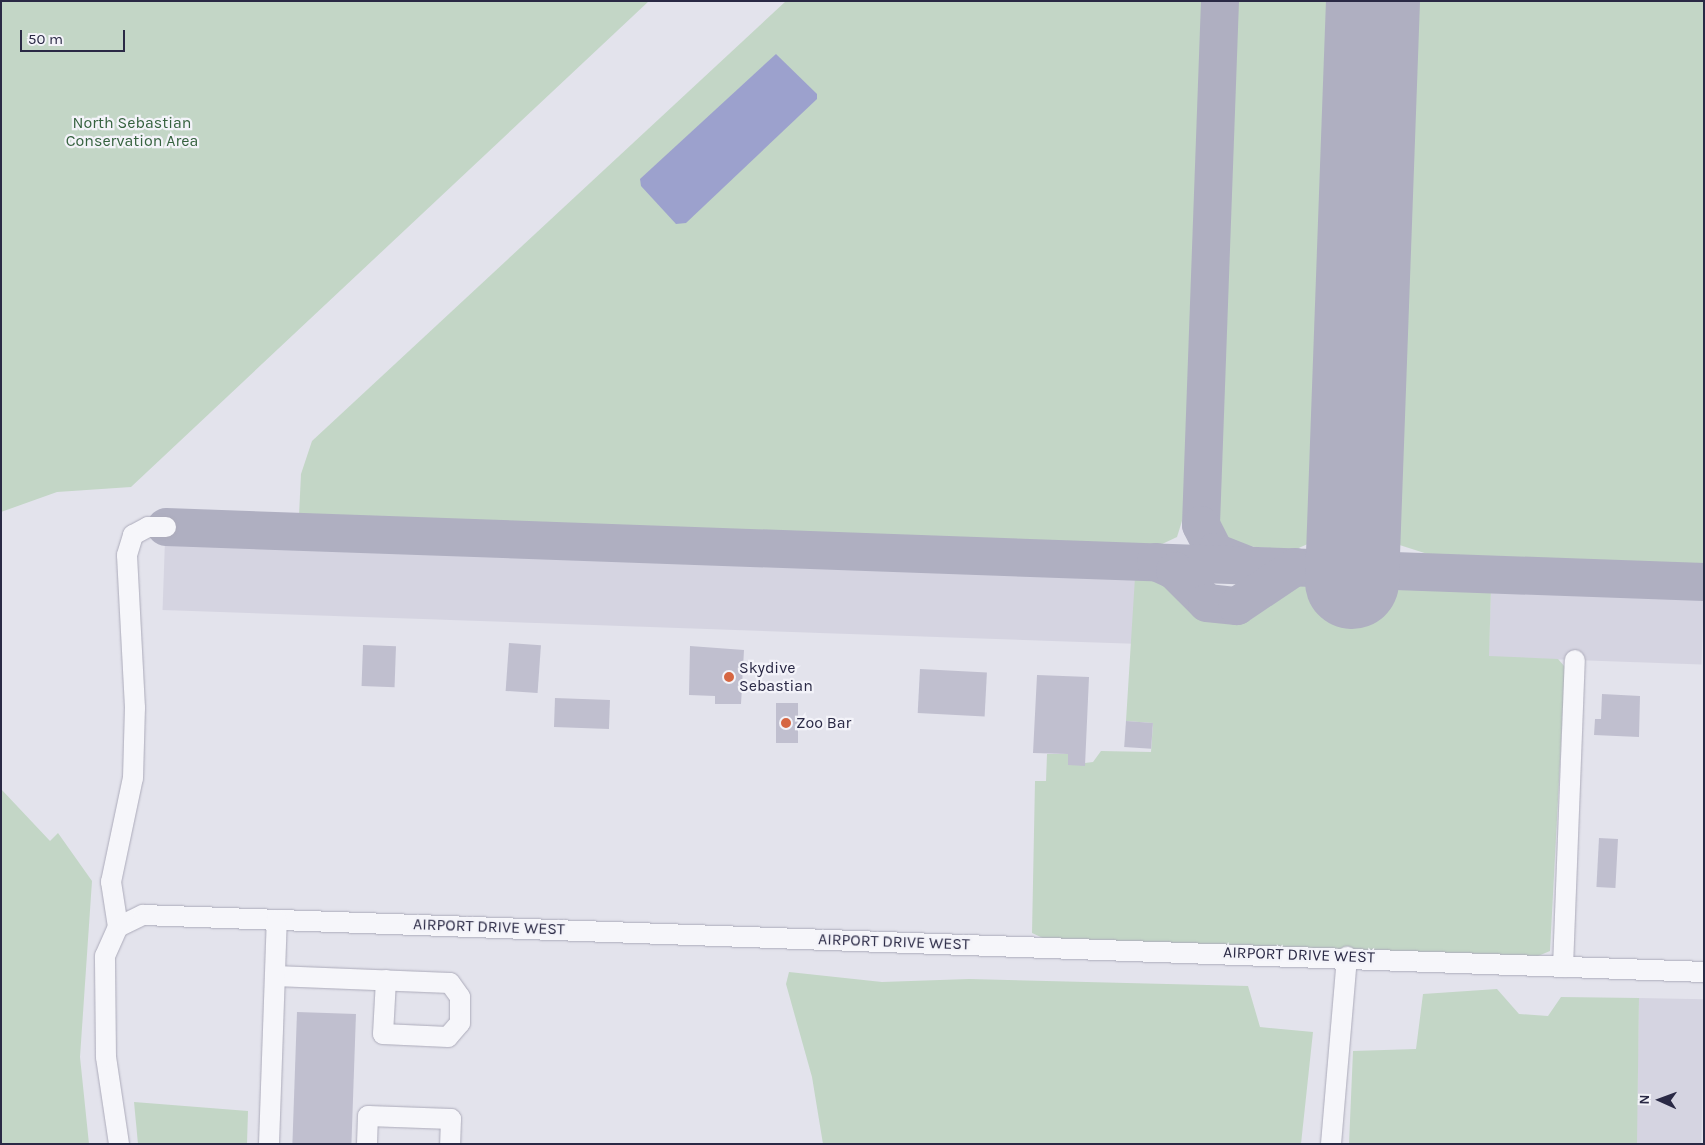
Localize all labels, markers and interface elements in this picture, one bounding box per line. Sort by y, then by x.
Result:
scale bar [22,20,128,52]
text: 50 m [28,30,63,48]
park label: North Sebastian Conservation Area [66,113,198,151]
place label: Skydive Sebastian [739,658,813,696]
marker: Skydive Sebastian [723,671,735,683]
place label: Zoo Bar [796,713,851,733]
marker: Zoo Bar [780,717,792,729]
street label: AIRPORT DRIVE WEST [413,915,565,939]
street label: AIRPORT DRIVE WEST [818,930,970,954]
street label: AIRPORT DRIVE WEST [1223,943,1375,967]
north arrow [1635,1075,1685,1125]
text: N [1636,1094,1653,1105]

